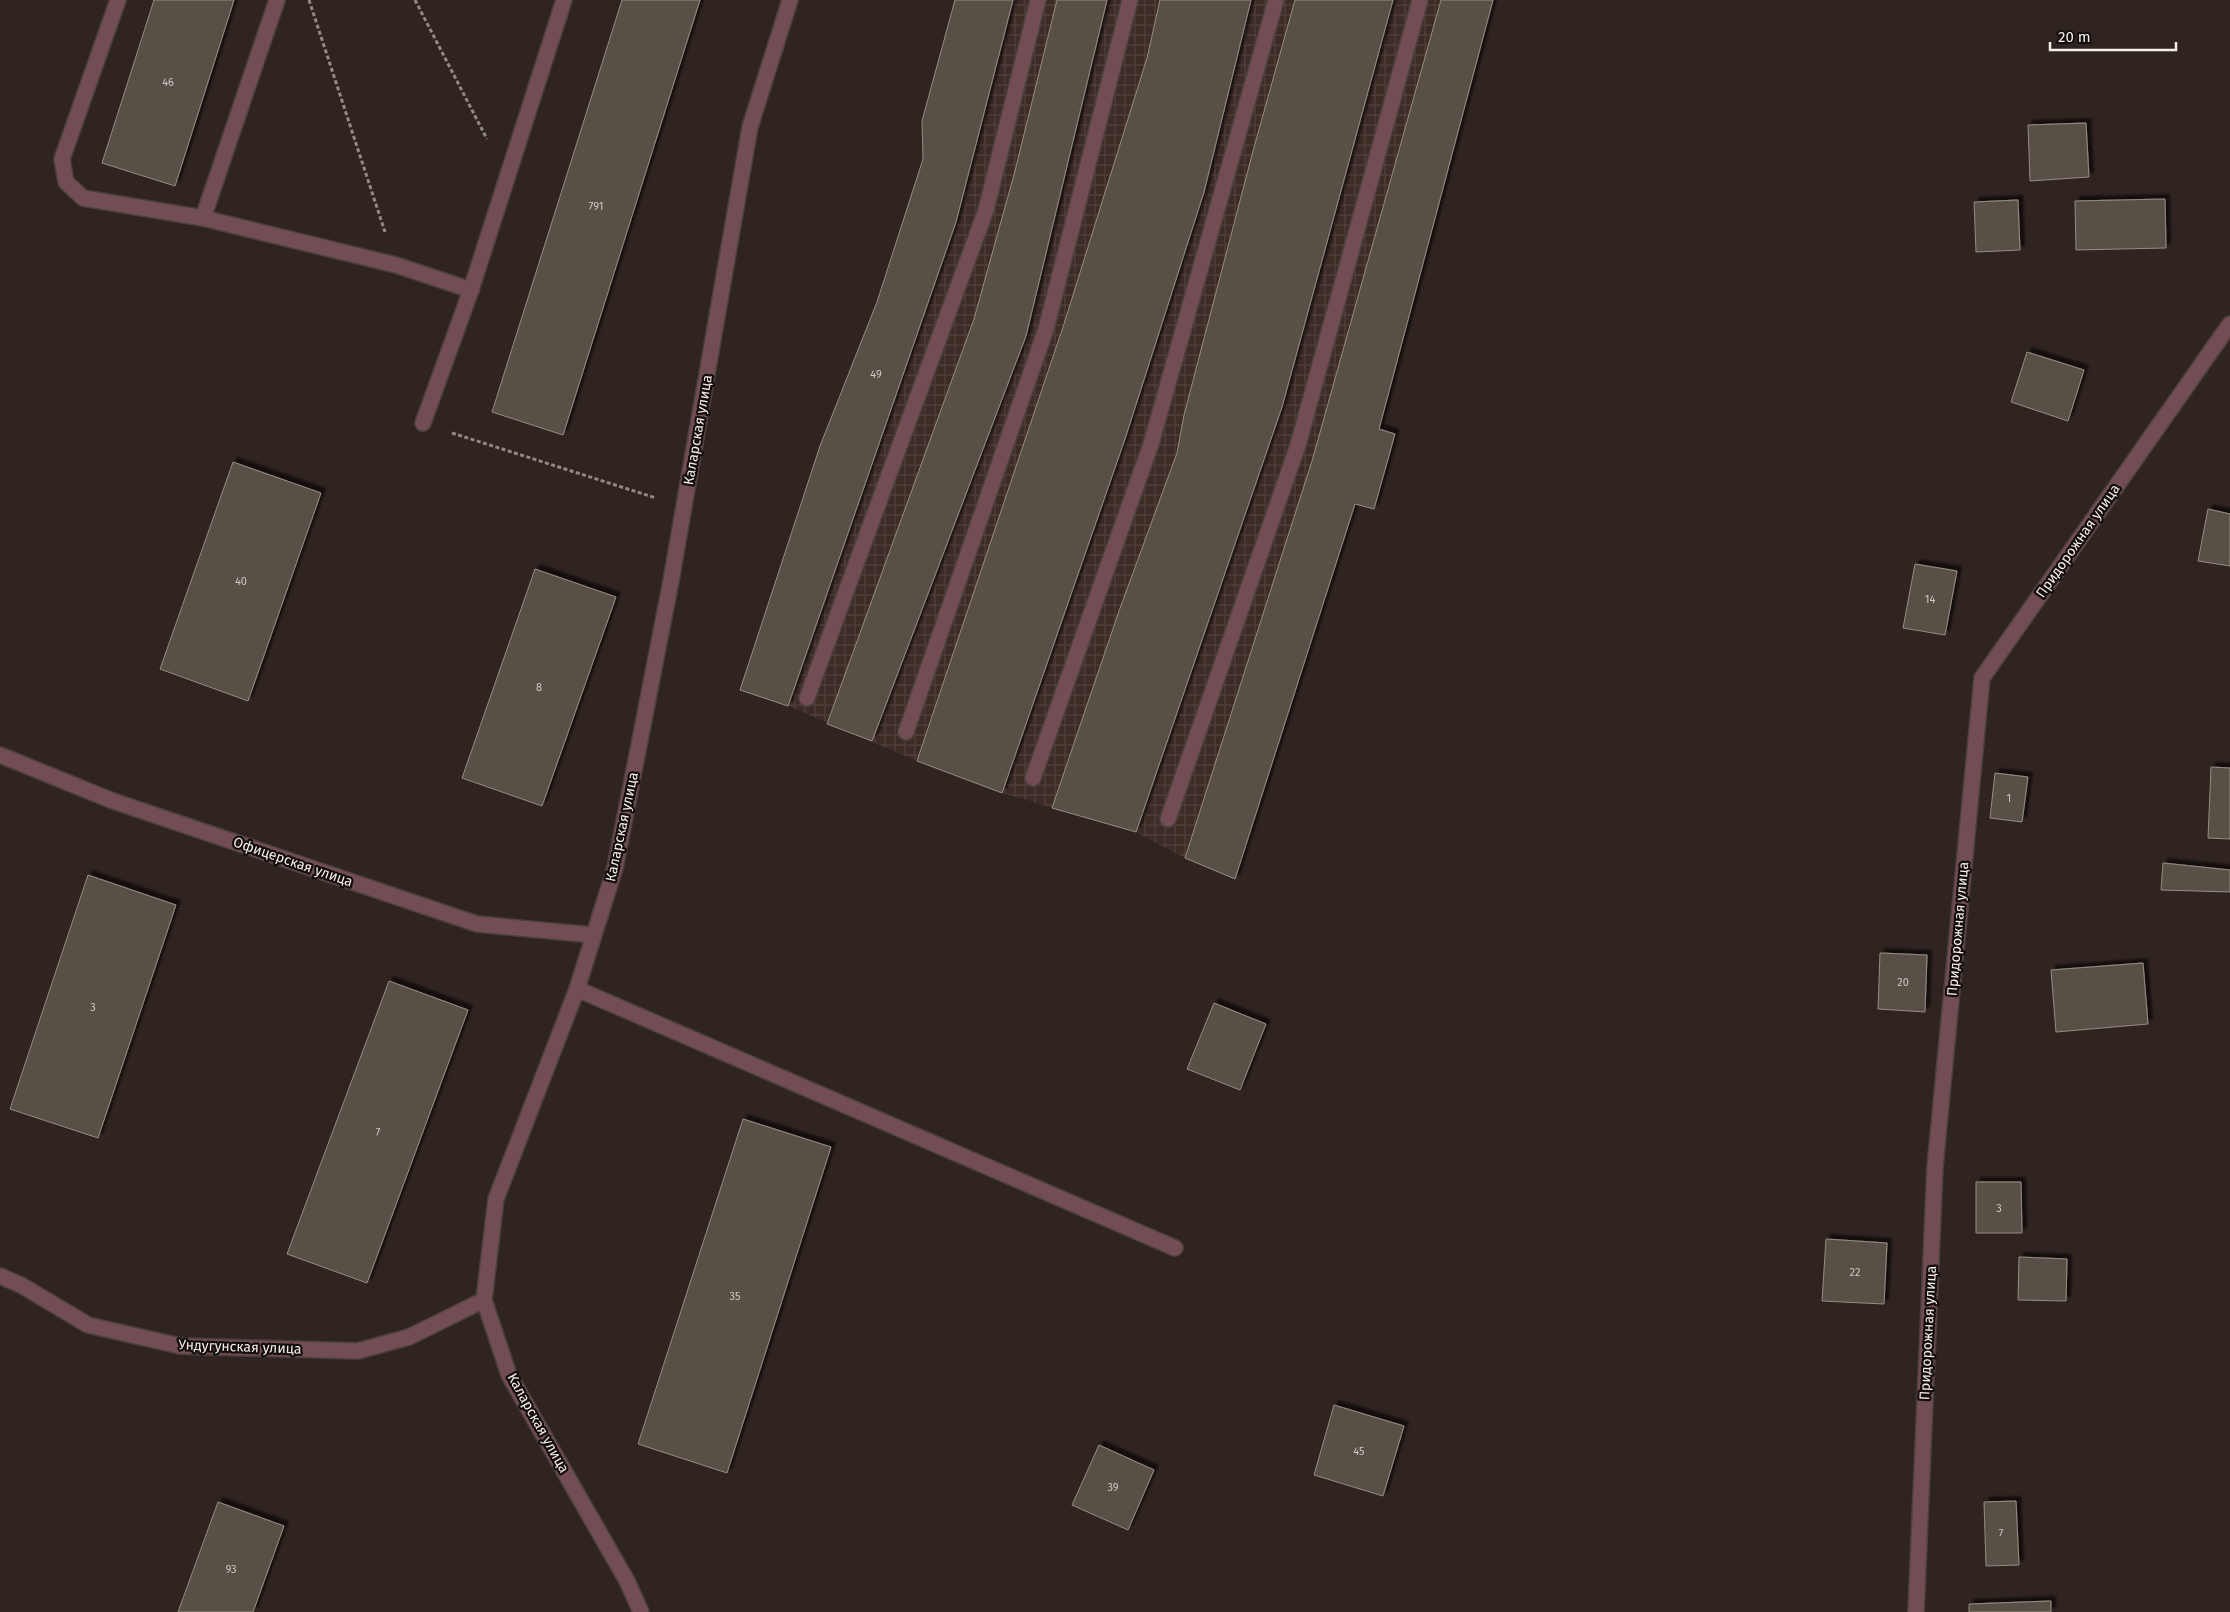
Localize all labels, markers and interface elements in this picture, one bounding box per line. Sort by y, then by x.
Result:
scale bar [2050,20,2176,52]
text: 20 m [2058,28,2091,46]
house number: 46 [162,76,174,89]
house number: 791 [588,200,604,213]
house number: 49 [870,368,882,381]
street label: Каларская улица [680,374,716,486]
street label: Придорожная улица [2032,481,2124,601]
house number: 40 [235,575,247,588]
house number: 14 [1925,593,1935,606]
house number: 8 [536,681,542,694]
street label: Каларская улица [602,771,642,883]
house number: 1 [2007,792,2011,805]
street label: Офицерская улица [231,834,355,890]
street label: Придорожная улица [1944,861,1972,997]
house number: 20 [1897,976,1909,989]
house number: 3 [90,1001,96,1014]
house number: 7 [376,1126,381,1139]
house number: 3 [1996,1202,2002,1215]
street label: Придорожная улица [1916,1265,1940,1401]
house number: 22 [1850,1266,1860,1279]
house number: 35 [730,1290,741,1303]
street label: Ундугунская улица [178,1336,302,1358]
street label: Каларская улица [504,1370,572,1476]
house number: 45 [1353,1445,1365,1458]
house number: 39 [1107,1481,1119,1494]
house number: 7 [1999,1527,2004,1540]
house number: 93 [225,1563,237,1576]

